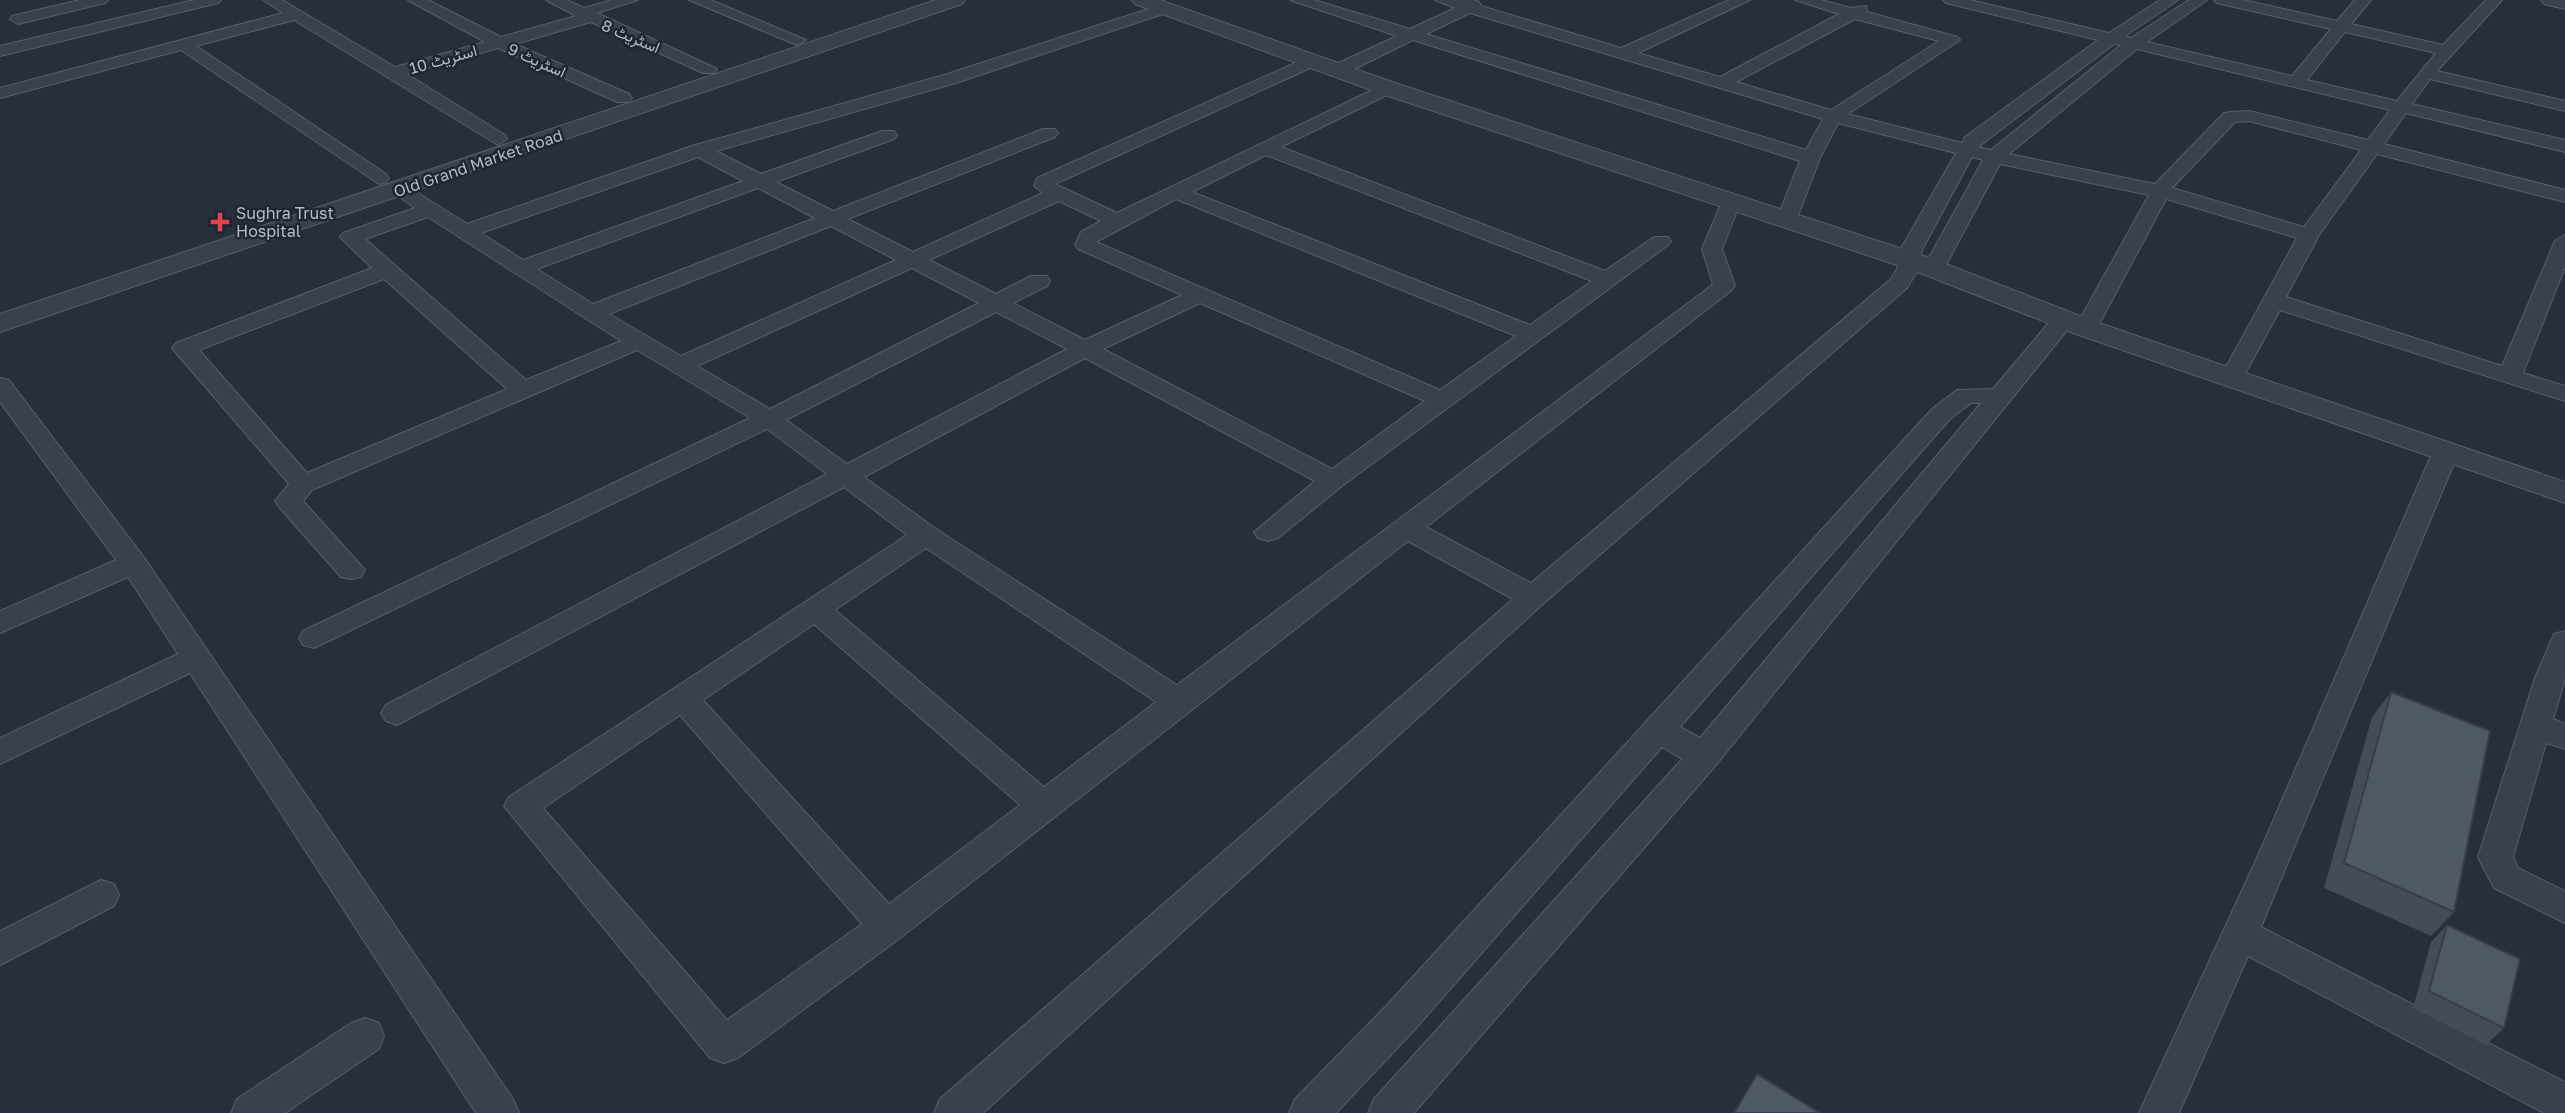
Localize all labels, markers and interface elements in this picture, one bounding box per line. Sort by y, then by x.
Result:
street label: اسٹریٹ 8 [598,15,663,58]
street label: اسٹریٹ 9 [504,38,569,83]
street label: اسٹریٹ 10 [407,40,479,79]
street label: Old Grand Market Road [391,125,565,201]
place label: Sughra Trust Hospital [236,203,334,241]
marker: Sughra Trust Hospital [210,212,230,232]

